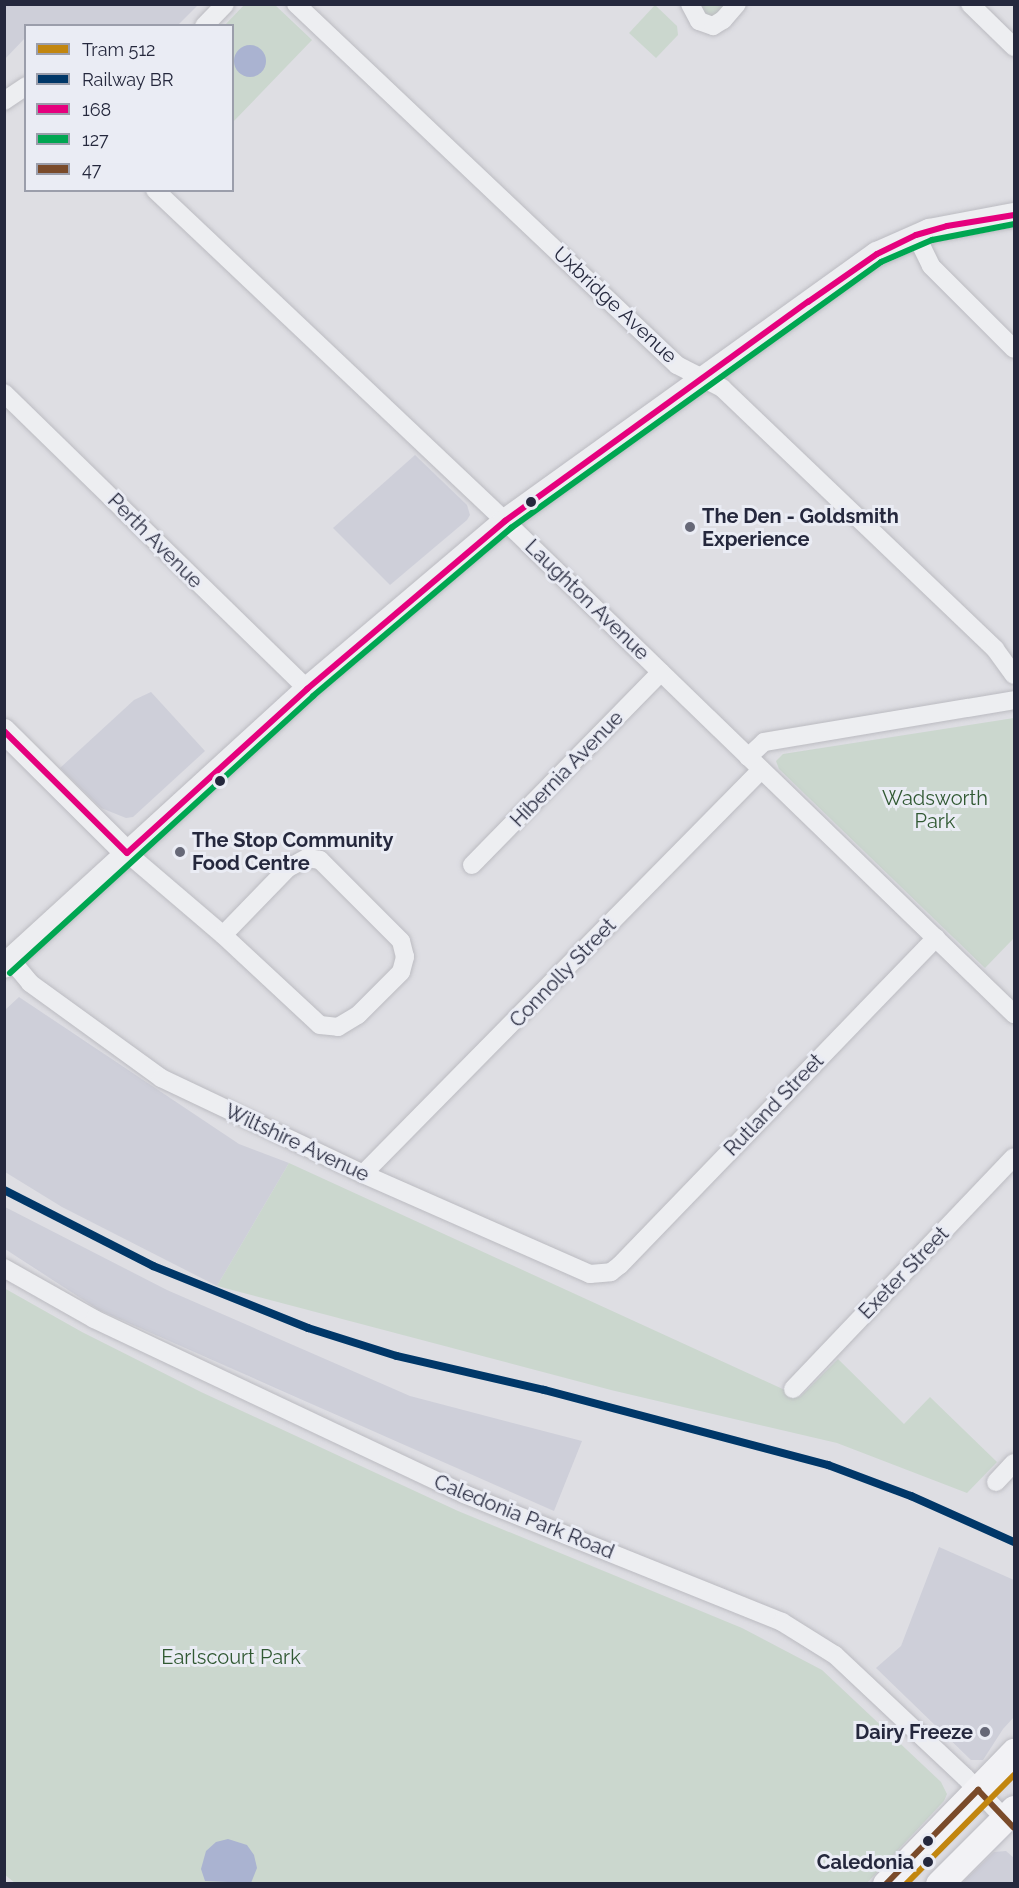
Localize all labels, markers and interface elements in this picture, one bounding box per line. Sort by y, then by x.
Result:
legend [24,24,234,192]
text: Tram 512 [82,39,155,60]
text: Railway BR [82,69,173,90]
text: 168 [82,99,111,120]
text: 127 [82,129,109,150]
text: 47 [82,159,101,180]
street label: Uxbridge Avenue [548,241,682,369]
street label: Perth Avenue [102,488,208,594]
unlabelled marker [525,496,537,508]
place label: The Den - Goldsmith Experience [702,504,899,551]
marker: The Den - Goldsmith Experience [683,520,697,534]
street label: Laughton Avenue [520,535,654,665]
street label: Hibernia Avenue [505,706,629,832]
unlabelled marker [214,775,226,787]
park label: Wadsworth Park [882,787,988,834]
place label: The Stop Community Food Centre [192,828,394,875]
marker: The Stop Community Food Centre [173,845,187,859]
street label: Connolly Street [505,913,621,1033]
street label: Rutland Street [719,1049,829,1161]
street label: Wiltshire Avenue [221,1099,373,1187]
street label: Exeter Street [854,1222,954,1324]
street label: Caledonia Park Road [430,1470,618,1564]
park label: Earlscourt Park [161,1645,301,1669]
place label: Dairy Freeze [855,1720,973,1744]
marker: Dairy Freeze [978,1725,992,1739]
unlabelled marker [922,1835,934,1847]
place label: Caledonia [817,1850,914,1874]
marker: Caledonia [919,1853,937,1871]

